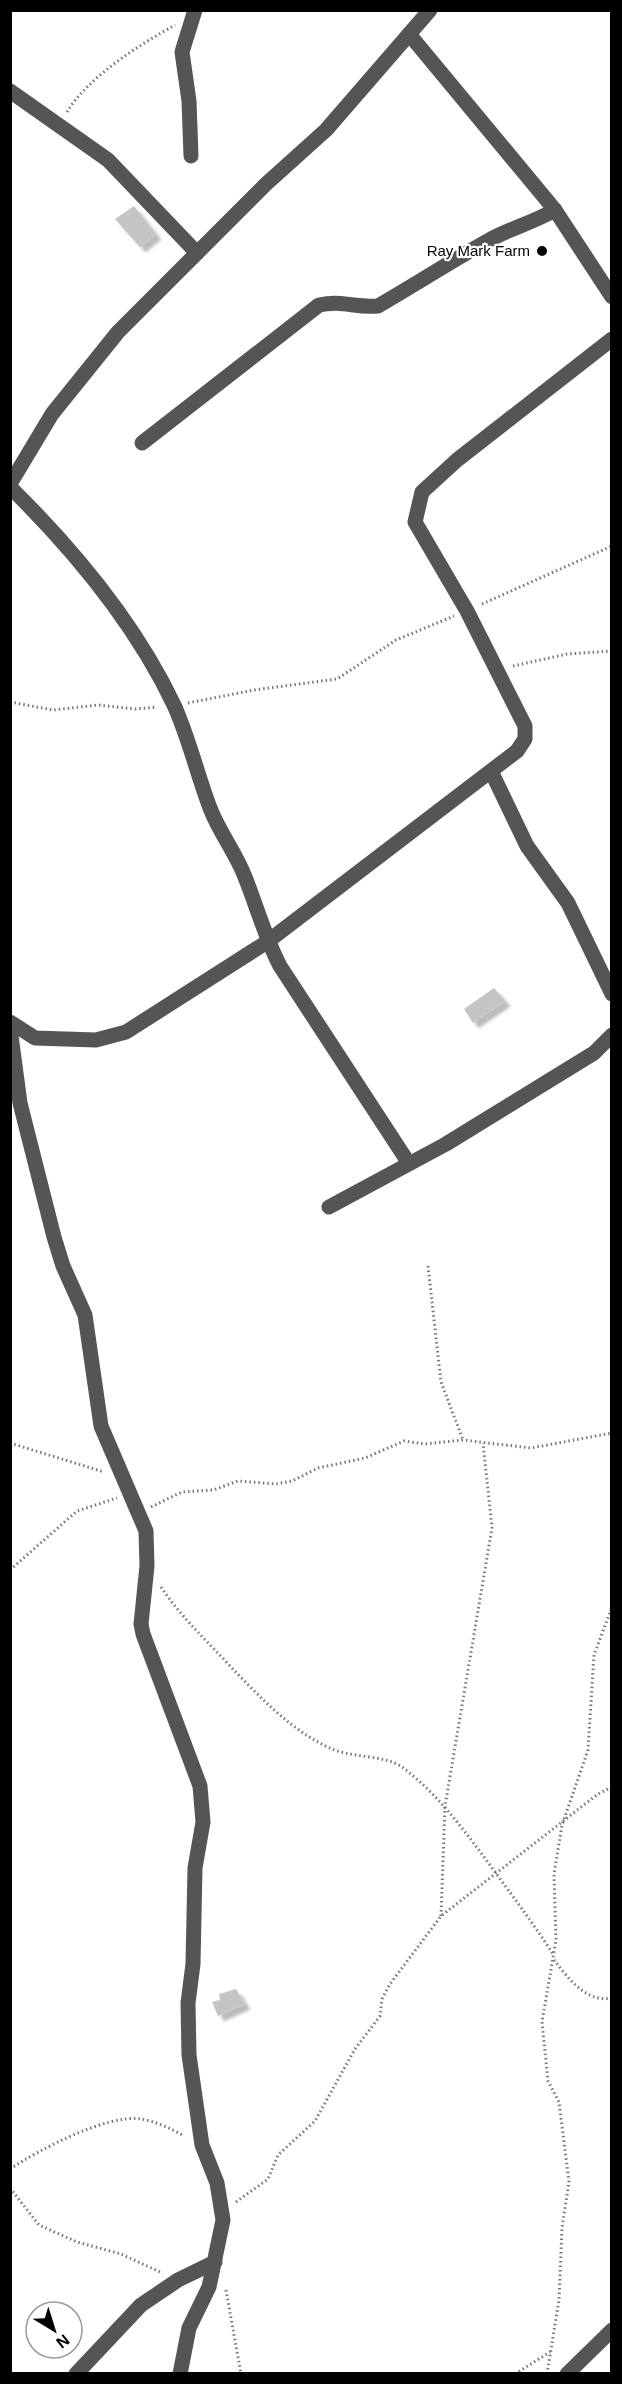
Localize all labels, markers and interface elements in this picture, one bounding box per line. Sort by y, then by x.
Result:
place label: Ray Mark Farm [427,242,530,259]
marker: Ray Mark Farm [535,244,549,258]
north arrow [24,2300,84,2360]
text: N [53,2331,73,2352]

